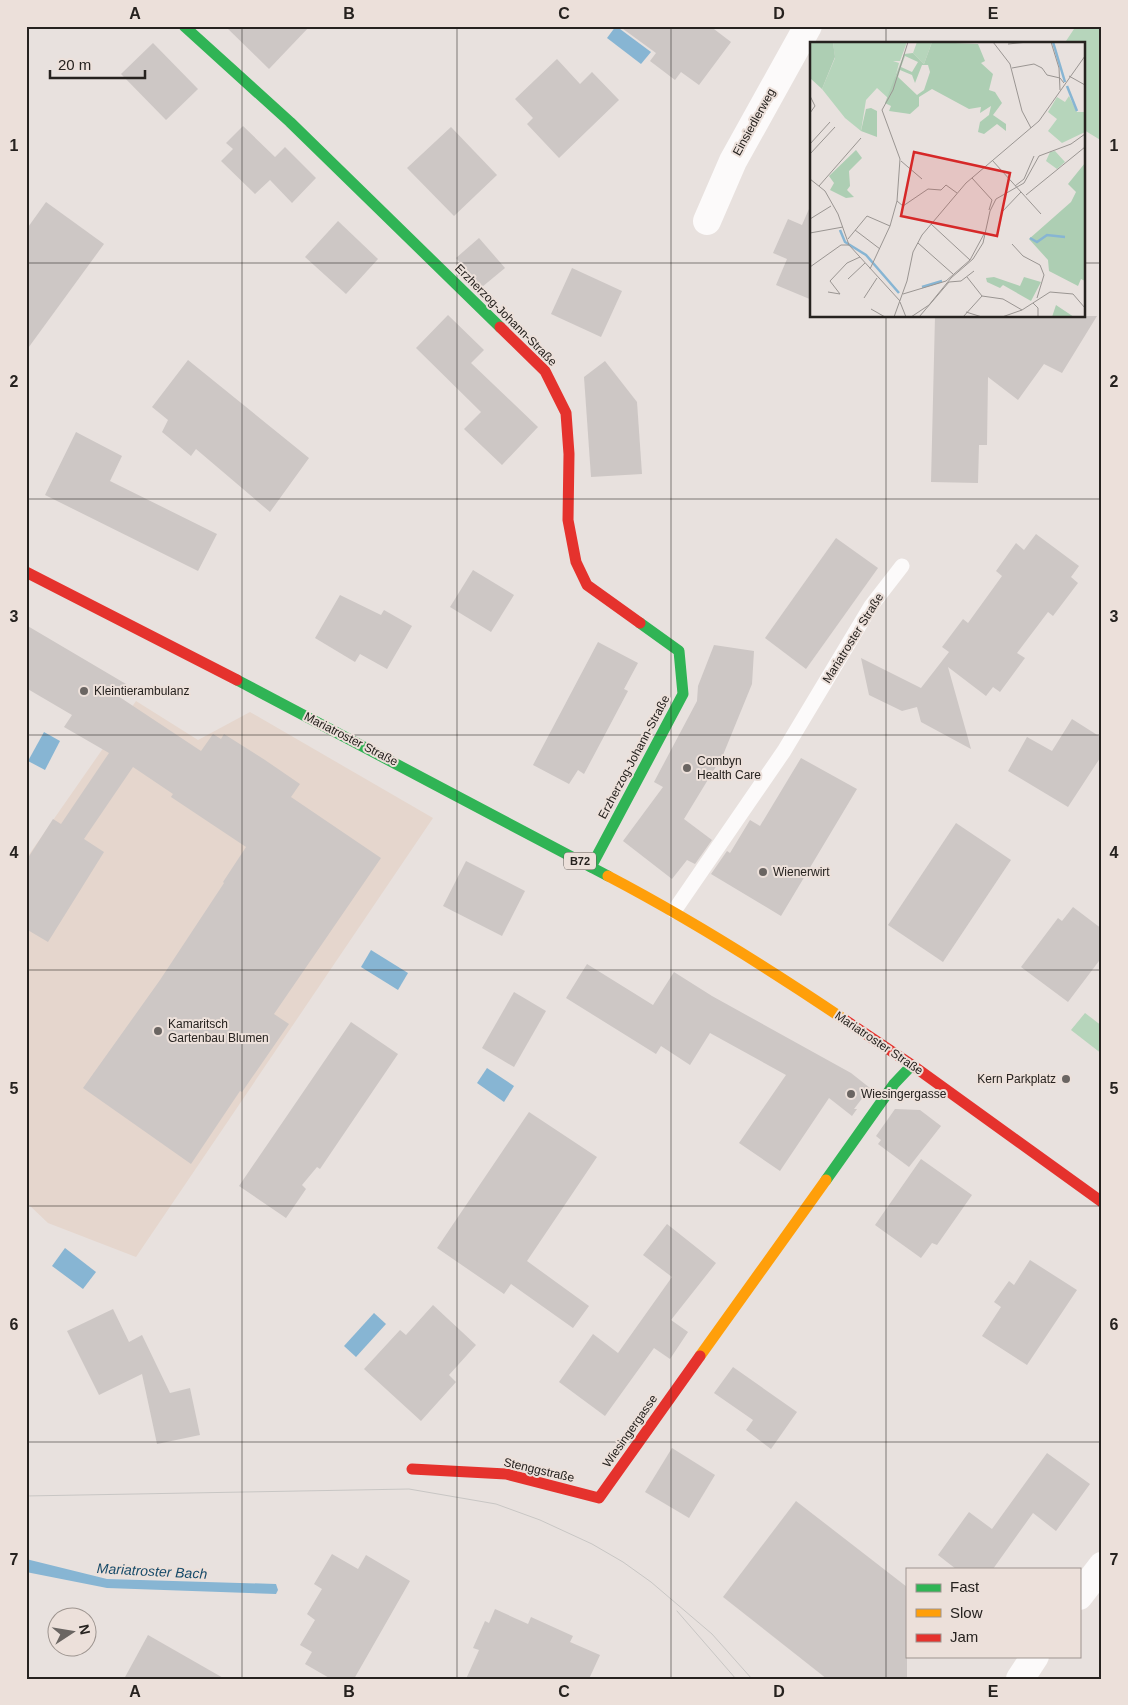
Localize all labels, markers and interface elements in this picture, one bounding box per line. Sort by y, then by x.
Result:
text: A [129,5,141,22]
text: B [343,5,355,22]
text: C [558,5,570,22]
text: D [773,5,785,22]
text: E [988,5,999,22]
inset map [810,42,1086,318]
scale bar [50,48,145,80]
text: 20 m [58,56,91,73]
street label: Einsiedlerweg [730,86,778,158]
text: 1 [10,137,19,154]
text: 1 [1110,137,1119,154]
street label: Erzherzog-Johann-Straße [452,261,560,369]
text: 2 [10,373,19,390]
text: 2 [1110,373,1119,390]
street label: Mariatroster Straße [820,590,886,686]
text: 3 [10,608,19,625]
text: 3 [1110,608,1119,625]
place label: Kleintierambulanz [94,684,189,698]
marker: Kleintierambulanz [78,685,90,697]
street label: Erzherzog-Johann-Straße [595,692,673,821]
street label: Mariatroster Straße [302,709,401,769]
place label: Combyn Health Care [697,754,761,782]
marker: Combyn Health Care [681,762,693,774]
text: 4 [10,844,19,861]
text: 4 [1110,844,1119,861]
road number: B72 [564,852,596,869]
place label: Wienerwirt [773,865,830,879]
marker: Wienerwirt [757,866,769,878]
street label: Mariatroster Straße [832,1008,926,1078]
place label: Kamaritsch Gartenbau Blumen [168,1017,269,1045]
marker: Kamaritsch Gartenbau Blumen [152,1025,164,1037]
place label: Kern Parkplatz [977,1072,1056,1086]
marker: Kern Parkplatz [1060,1073,1072,1085]
text: 5 [10,1080,19,1097]
text: 5 [1110,1080,1119,1097]
place label: Wiesingergasse [861,1087,947,1101]
marker: Wiesingergasse [845,1088,857,1100]
text: 6 [10,1316,19,1333]
text: 6 [1110,1316,1119,1333]
street label: Wiesingergasse [600,1392,660,1470]
street label: Stenggstraße [502,1455,576,1485]
text: 7 [10,1551,19,1568]
text: 7 [1110,1551,1119,1568]
water label: Mariatroster Bach [96,1560,208,1582]
legend [906,1568,1080,1658]
text: Fast [950,1578,980,1595]
text: Slow [950,1604,983,1621]
north arrow [48,1608,98,1658]
text: N [76,1623,94,1636]
text: Jam [950,1628,978,1645]
text: A [129,1683,141,1700]
text: B [343,1683,355,1700]
text: C [558,1683,570,1700]
text: D [773,1683,785,1700]
text: E [988,1683,999,1700]

